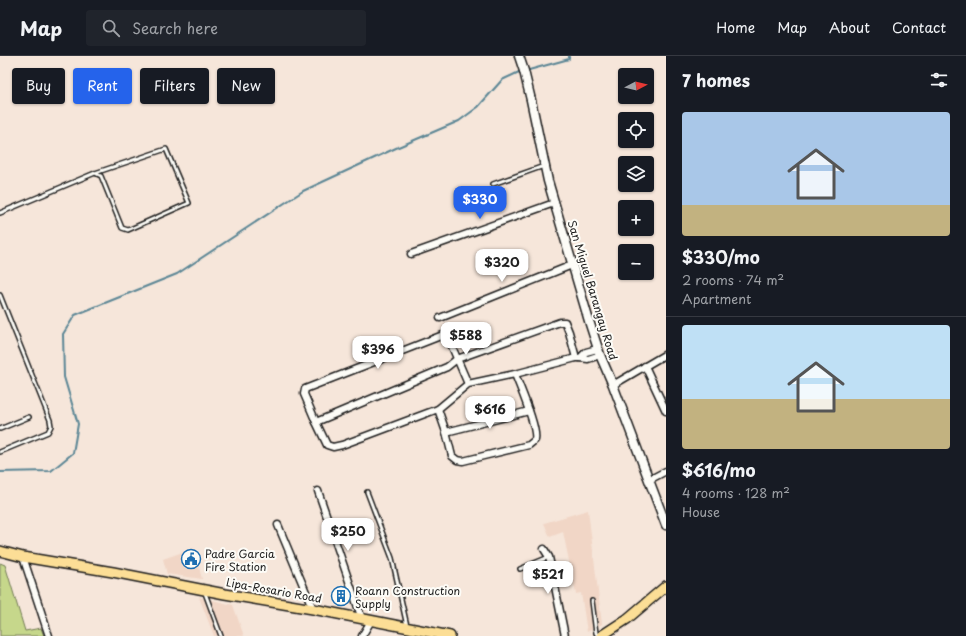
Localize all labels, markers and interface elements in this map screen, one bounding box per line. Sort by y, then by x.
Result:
search box [86,10,366,46]
text: Map [20,14,62,42]
text: Search here [132,16,218,39]
icon: search [100,17,122,39]
text: Home [716,17,755,38]
text: Map [777,17,807,38]
text: About [829,17,870,38]
text: Contact [892,17,946,38]
text: 7 homes [682,67,750,93]
chip: Buy [12,68,65,104]
chip: Rent [73,68,132,104]
chip: Filters [140,68,209,104]
chip: New [217,68,275,104]
north arrow [618,68,654,104]
map controls [618,68,654,280]
icon: filters [928,69,950,91]
button: locate [618,112,654,148]
icon: home [780,138,852,210]
button: layers [618,156,654,192]
pin: $330 [456,186,504,220]
text: $330 [463,189,497,208]
button: + [618,200,654,236]
street label: San Miguel Barangay Road [564,218,622,362]
button: − [618,244,654,280]
text: $330/mo [682,244,760,270]
pin: $320 [478,249,526,283]
text: $320 [484,252,520,271]
text: 2 rooms · 74 m² [682,270,784,289]
text: Apartment [682,289,751,308]
pin: $588 [442,322,490,356]
text: $588 [450,325,482,344]
pin: $396 [354,336,402,370]
text: $396 [361,339,395,358]
icon: home [780,351,852,423]
pin: $616 [466,396,514,430]
text: $616 [474,399,506,418]
text: $616/mo [682,457,755,483]
text: 4 rooms · 128 m² [682,483,790,502]
text: House [682,502,720,521]
pin: $250 [324,518,372,552]
text: $250 [330,521,366,540]
place label: Padre Garcia Fire Station [205,545,275,575]
public building icon: Padre Garcia Fire Station [180,548,202,570]
pin: $521 [524,561,572,595]
text: $521 [532,564,564,583]
street label: Lipa-Rosario Road [225,573,323,607]
place label: Roann Construction Supply [355,582,460,612]
building icon: Roann Construction Supply [330,585,352,607]

